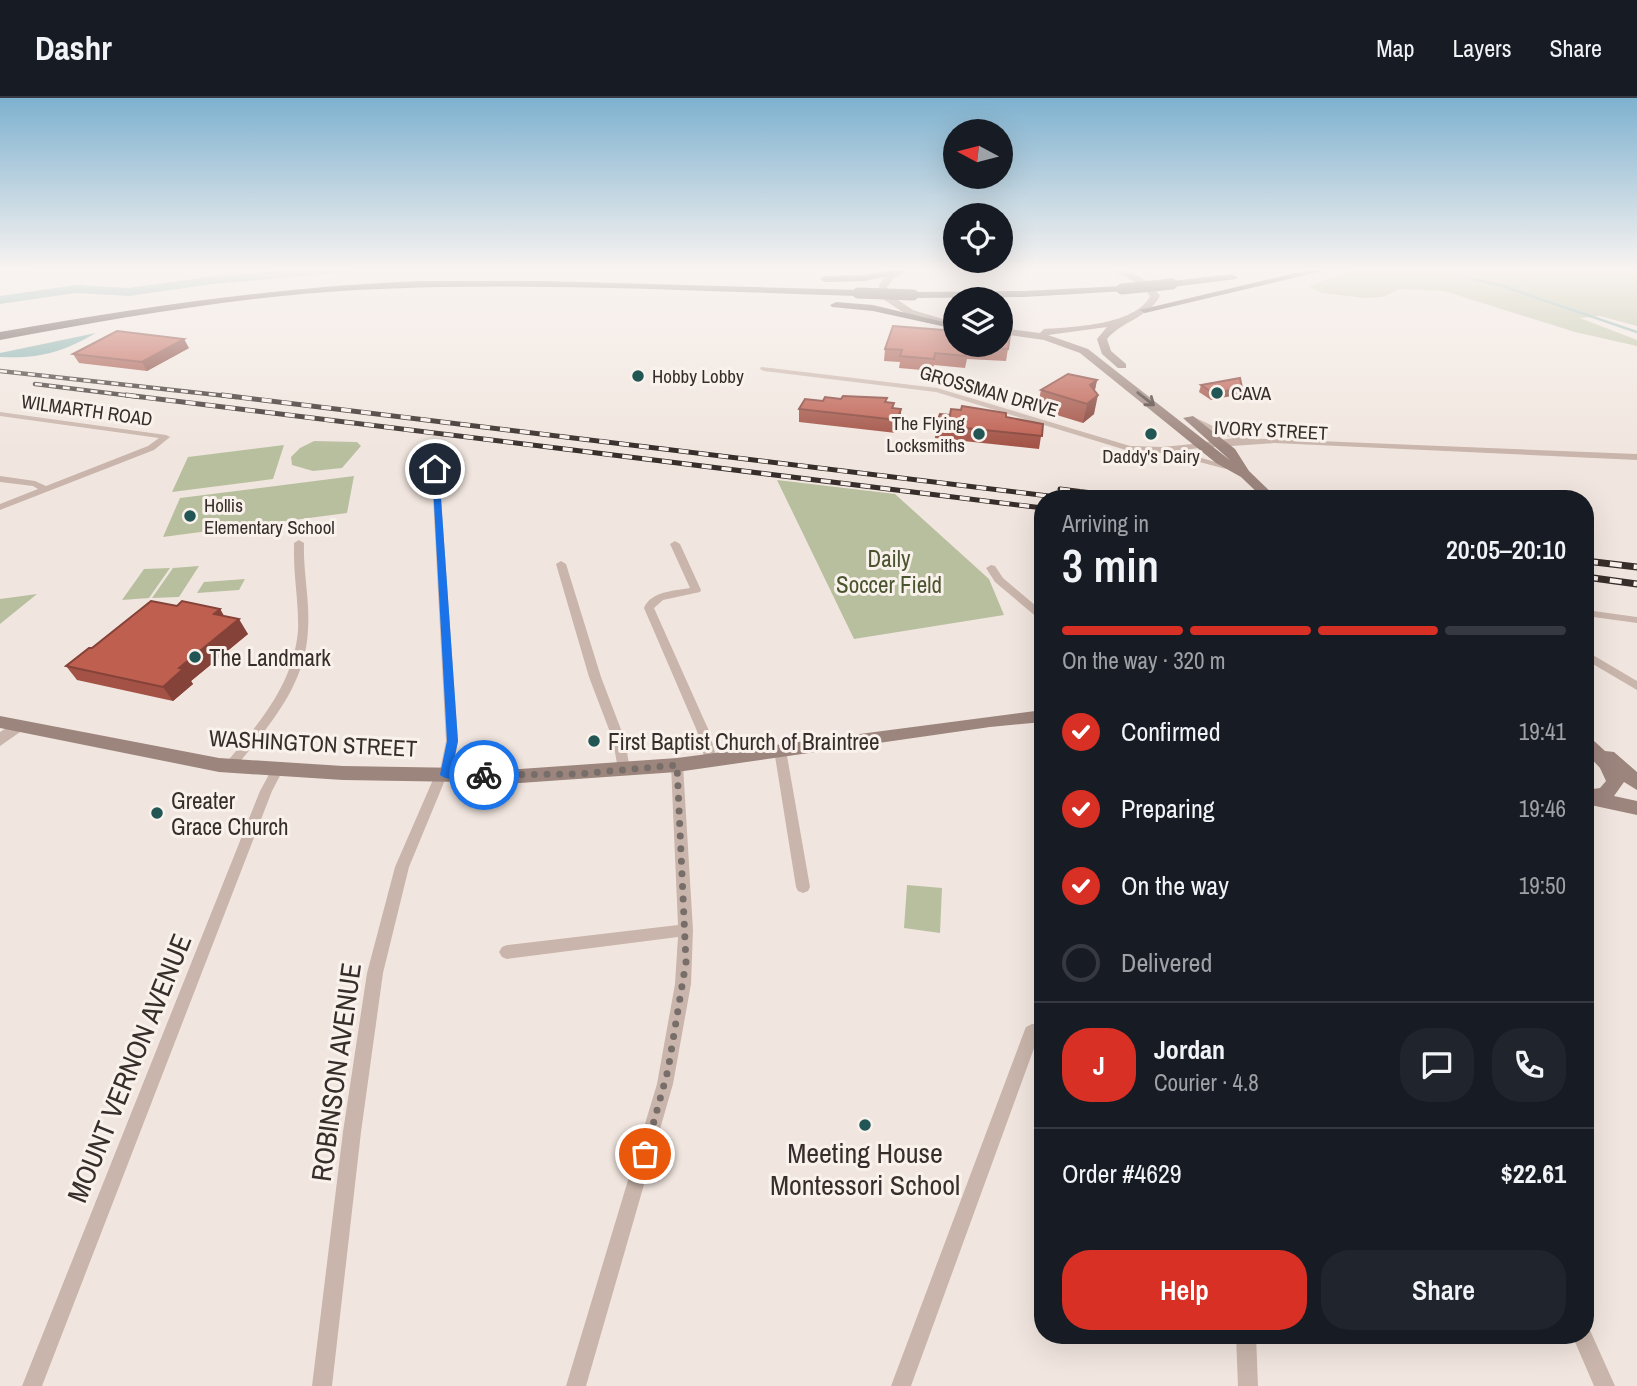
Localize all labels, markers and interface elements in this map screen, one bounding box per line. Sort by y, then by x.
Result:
text: Dashr [35,26,112,70]
text: Map [1376,32,1414,64]
text: Layers [1452,32,1511,64]
text: Share [1549,32,1602,64]
north arrow [943,119,1013,189]
map controls [943,119,1013,357]
button: locate [943,203,1013,273]
button: layers [943,287,1013,357]
street label: GROSSMAN DRIVE [917,359,1061,423]
place label: Hobby Lobby [652,363,744,389]
marker: Hobby Lobby [630,368,646,384]
place label: CAVA [1231,380,1272,406]
marker: CAVA [1209,385,1225,401]
street label: WILMARTH ROAD [20,388,154,432]
one-way arrow [1137,391,1155,406]
place label: The Flying Locksmiths [886,410,965,458]
street label: IVORY STREET [1214,414,1329,446]
marker: The Flying Locksmiths [971,426,987,442]
marker: Daddy's Dairy [1143,426,1159,442]
pin [405,439,465,499]
place label: Daddy's Dairy [1102,443,1200,469]
icon: home [416,450,454,488]
place label: Hollis Elementary School [204,492,335,540]
marker: Hollis Elementary School [182,508,198,524]
text: Arriving in [1062,508,1149,539]
text: 20:05–20:10 [1446,532,1566,567]
text: 3 min [1062,534,1159,596]
park label: Daily Soccer Field [836,543,942,600]
place label: The Landmark [209,642,331,673]
text: On the way · 320 m [1062,645,1226,676]
marker: The Landmark [187,649,203,665]
icon: check [1062,713,1100,751]
text: Confirmed [1121,714,1221,749]
text: 19:41 [1519,716,1566,747]
street label: WASHINGTON STREET [208,722,418,764]
place label: First Baptist Church of Braintree [608,726,880,757]
marker: First Baptist Church of Braintree [586,733,602,749]
courier [449,740,519,810]
icon: bike [465,756,503,794]
place label: Greater Grace Church [171,785,288,842]
icon: check [1062,790,1100,828]
text: Preparing [1121,791,1215,826]
text: 19:46 [1519,793,1566,824]
marker: Greater Grace Church [149,805,165,821]
icon: check [1062,867,1100,905]
text: On the way [1121,868,1229,903]
text: 19:50 [1519,870,1566,901]
street label: MOUNT VERNON AVENUE [58,928,200,1208]
text: Delivered [1121,945,1212,980]
street label: ROBINSON AVENUE [302,960,370,1184]
button: chat [1400,1028,1474,1102]
button: phone [1492,1028,1566,1102]
text: Jordan [1154,1032,1225,1067]
text: J [1093,1048,1105,1083]
text: Courier · 4.8 [1154,1067,1259,1098]
marker: Meeting House Montessori School [857,1117,873,1133]
pin [615,1124,675,1184]
place label: Meeting House Montessori School [770,1134,960,1204]
icon: bag [626,1135,664,1173]
text: Order #4629 [1062,1156,1182,1191]
text: $22.61 [1501,1156,1566,1191]
button: Help [1062,1250,1307,1330]
button: Share [1321,1250,1566,1330]

